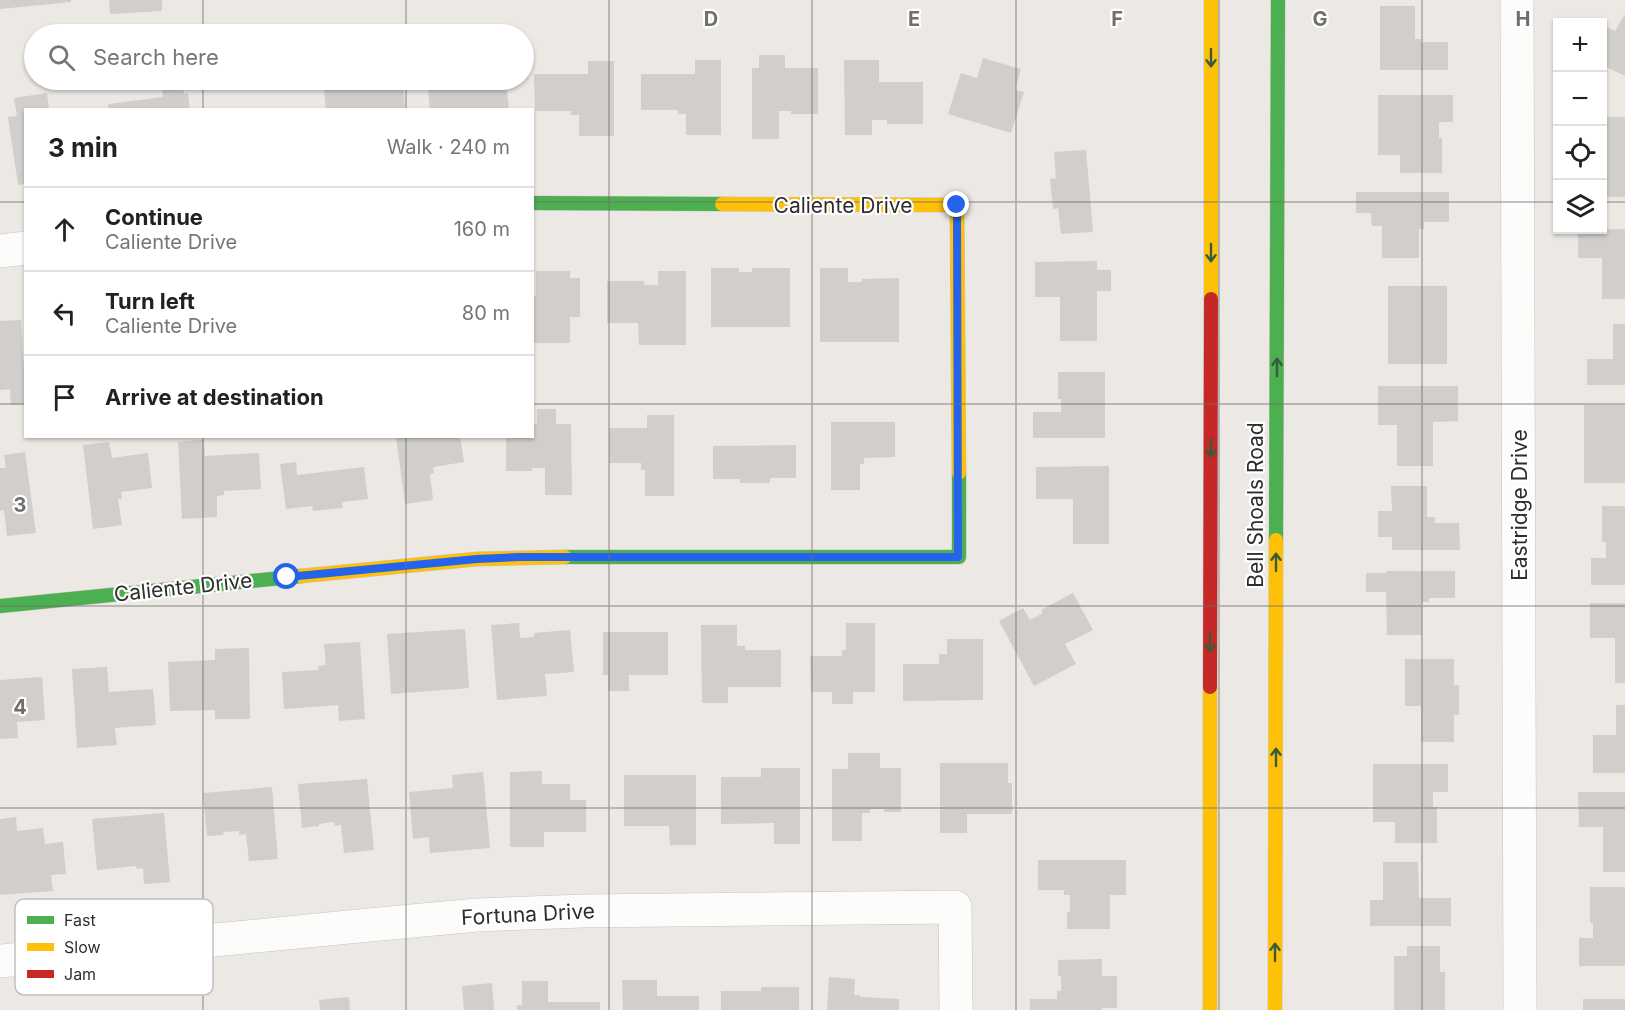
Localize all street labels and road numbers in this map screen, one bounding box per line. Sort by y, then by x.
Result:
street label: Caliente Drive [774,193,912,218]
street label: Bell Shoals Road [1243,422,1268,588]
street label: Eastridge Drive [1507,429,1532,581]
street label: Caliente Drive [113,567,253,607]
street label: Fortuna Drive [460,898,596,930]

